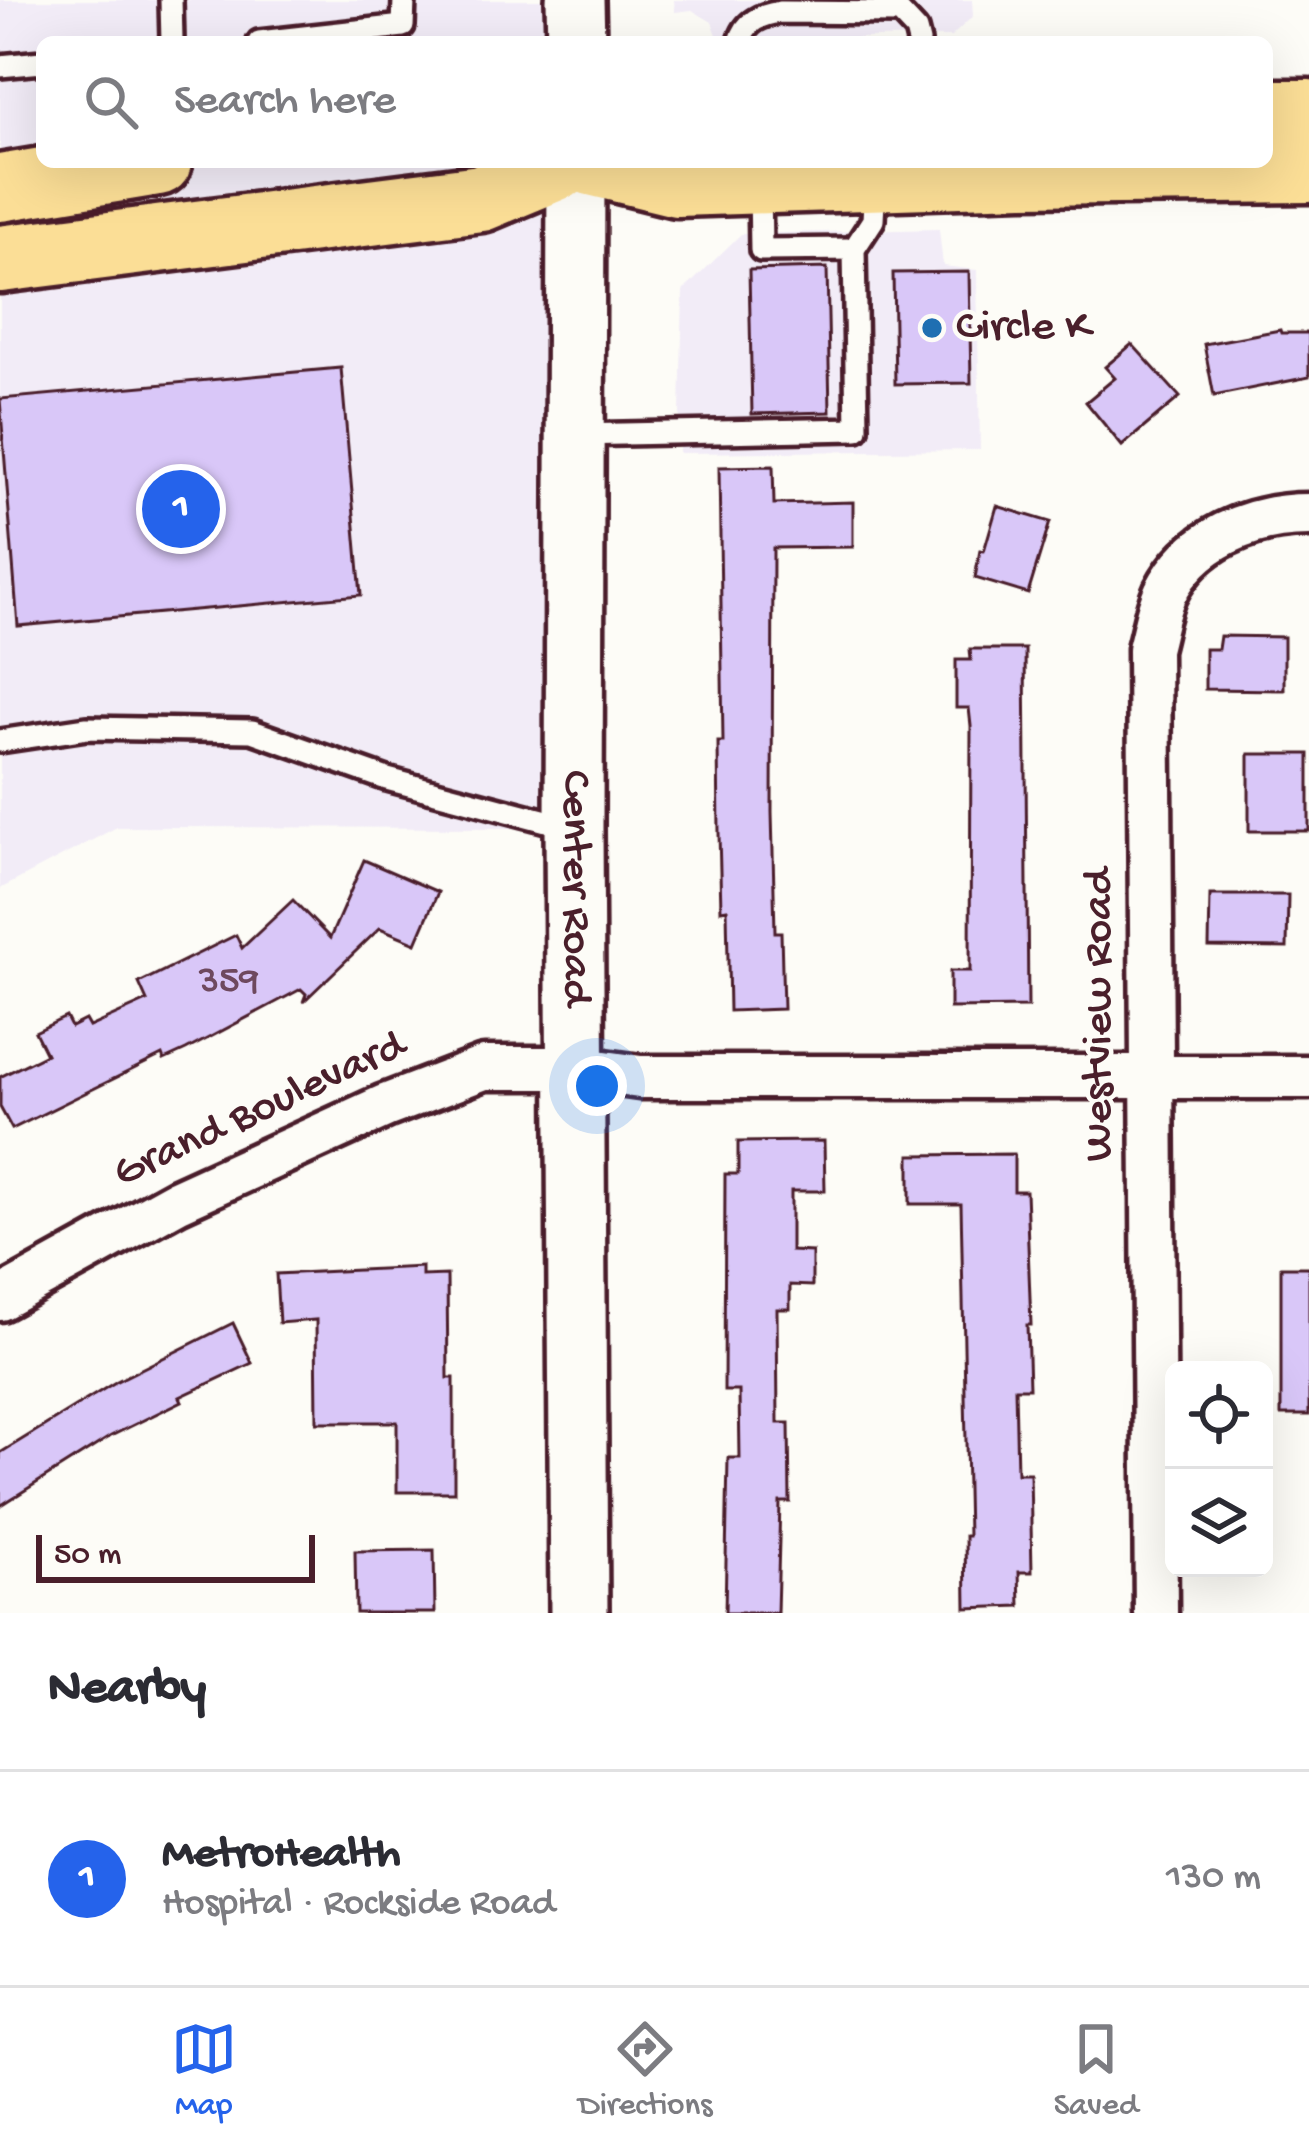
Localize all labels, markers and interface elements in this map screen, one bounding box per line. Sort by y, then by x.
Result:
search box [36,36,1273,168]
icon: search [78,69,144,135]
text: Search here [174,76,396,129]
place label: Circle K [956,302,1094,355]
marker: Circle K [919,315,945,341]
pin: 1 [142,464,220,554]
street label: Center Road [547,770,602,1010]
street label: Westview Road [1074,865,1127,1162]
house number: 359 [198,960,259,1006]
street label: Grand Boulevard [106,1019,417,1202]
your location [567,1056,627,1116]
map controls [1165,1361,1273,1577]
button: locate [1165,1361,1273,1469]
button: layers [1165,1469,1273,1577]
scale bar [36,1529,315,1582]
text: 50 m [54,1537,121,1575]
text: Nearby [48,1661,206,1721]
text: MetroHealth [162,1829,400,1882]
text: 1 [79,1856,95,1902]
text: 130 m [1166,1856,1261,1902]
text: Hospital · Rockside Road [162,1882,555,1928]
tab: Map [171,2016,237,2126]
tab: Directions [578,2016,712,2126]
tab: Saved [1054,2016,1138,2126]

